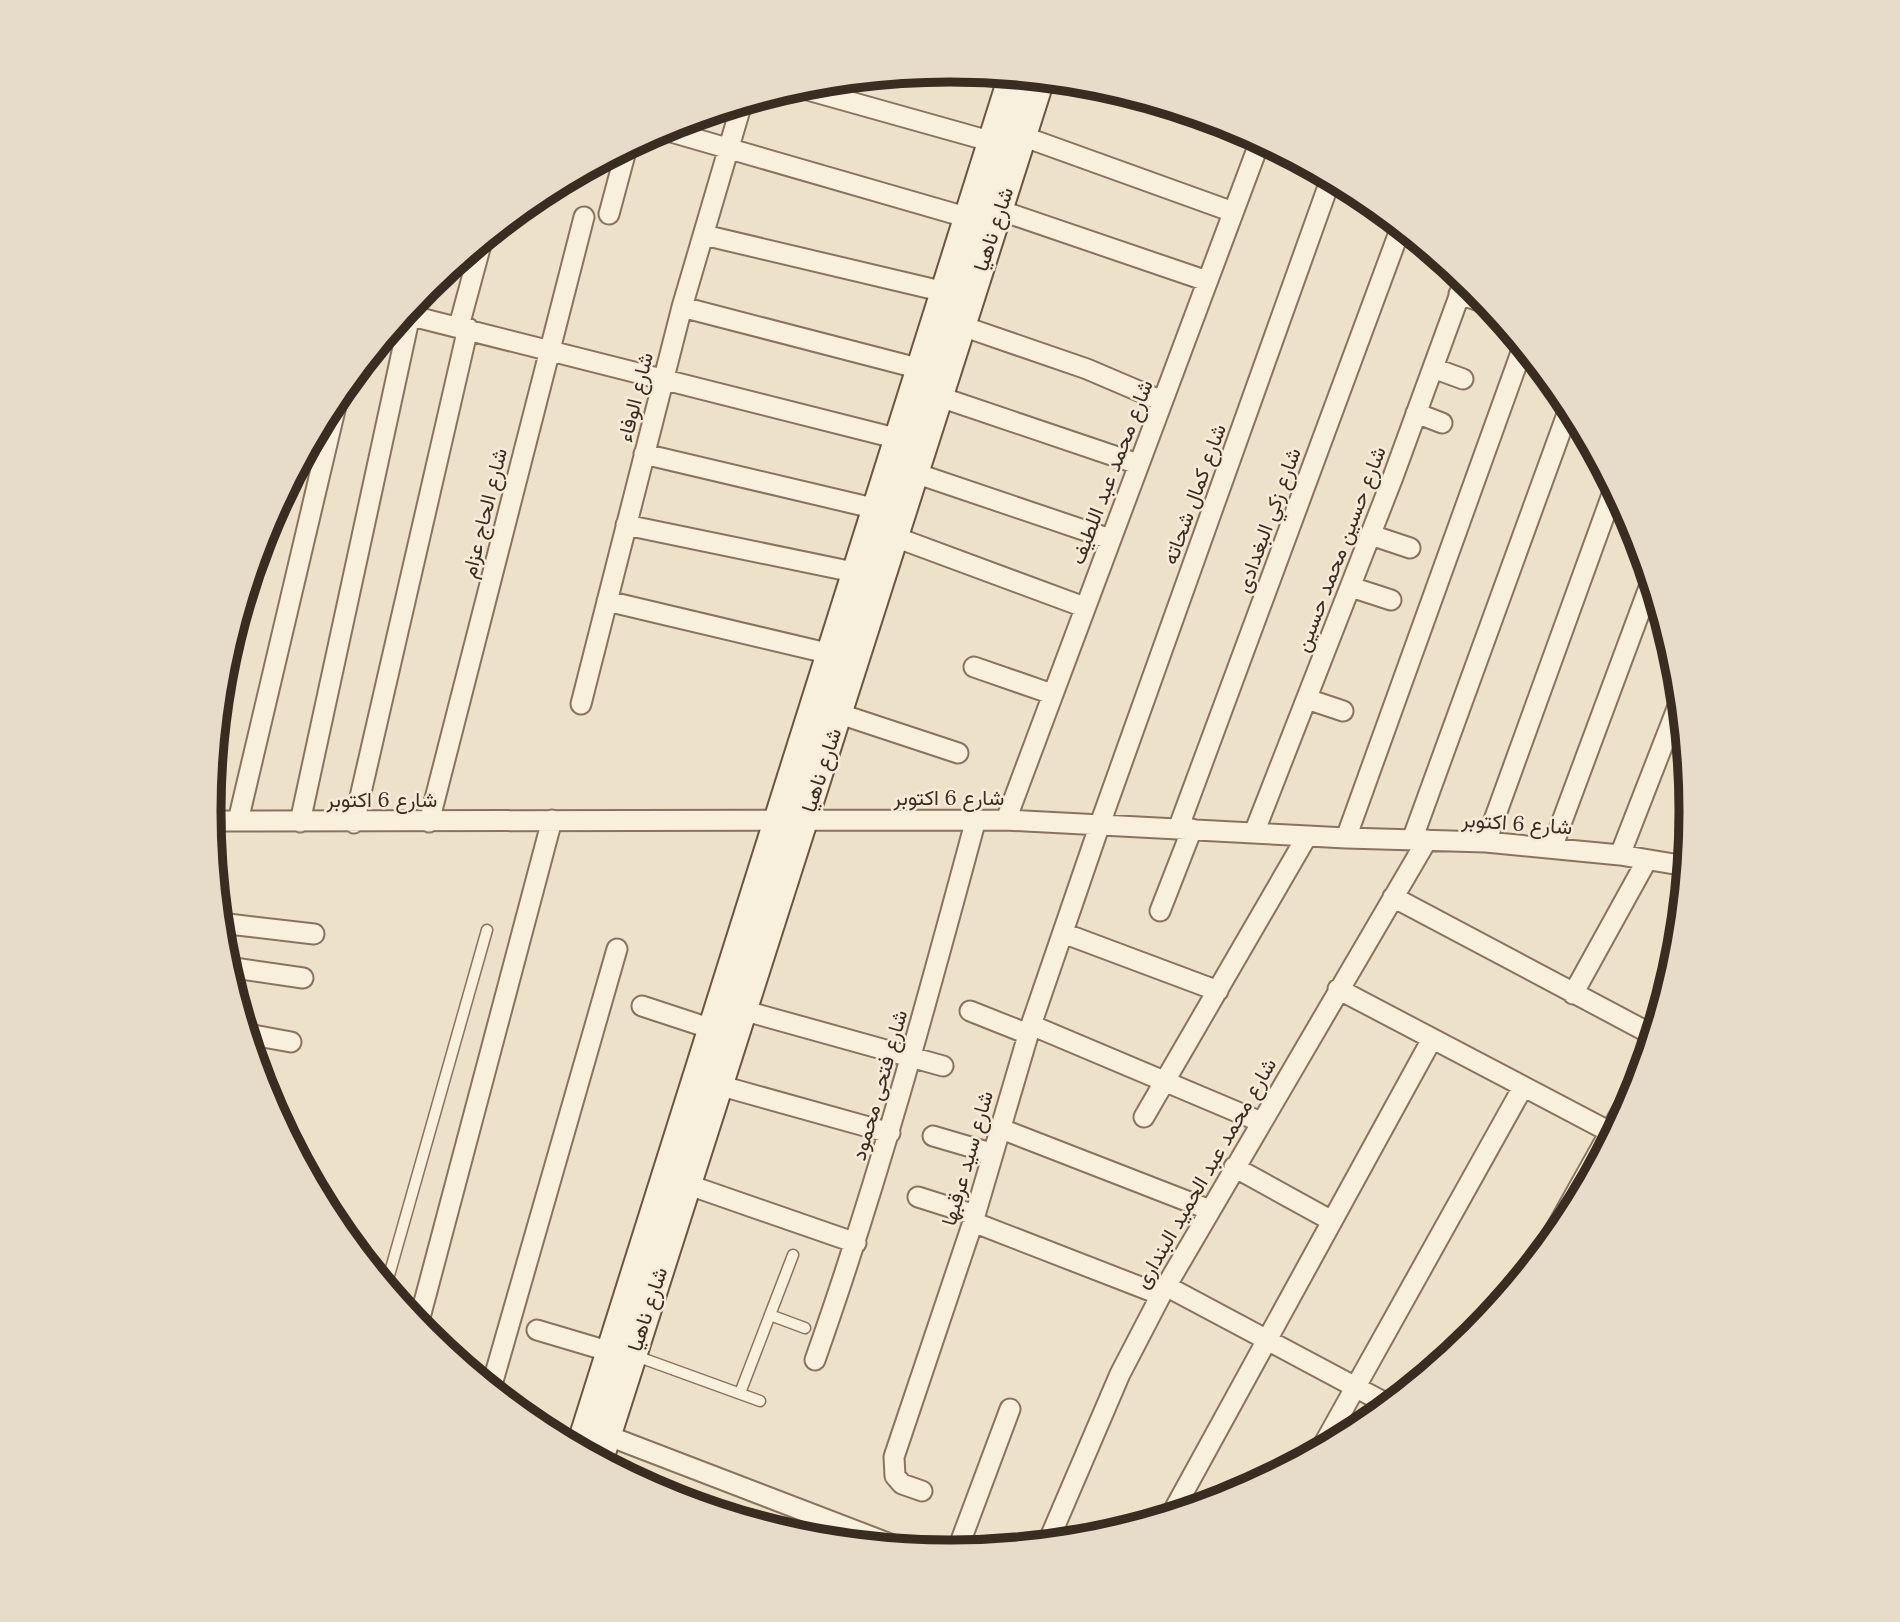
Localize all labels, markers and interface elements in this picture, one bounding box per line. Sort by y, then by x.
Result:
street label: شارع ناهيا [967,183,1020,275]
street label: شارع الوفاء [611,349,660,445]
street label: شارع محمد عبد اللطيف [1063,376,1160,569]
street label: شارع كمال شحاته [1156,420,1233,568]
street label: شارع حسين محمد حسين [1288,442,1393,656]
street label: شارع زكي البغدادى [1229,444,1311,598]
street label: شارع الحاج عزام [455,445,514,581]
street label: شارع ناهيا [795,724,848,816]
street label: شارع 6 اكتوبر [893,784,1004,812]
street label: شارع 6 اكتوبر [326,786,437,814]
street label: شارع 6 اكتوبر [1460,806,1573,841]
street label: شارع فتحى محمود [845,1007,914,1164]
street label: شارع محمد عبد الحميد البندارى [1128,1053,1283,1294]
street label: شارع سيد عرقبها [935,1087,1000,1229]
street label: شارع ناهيا [621,1263,674,1355]

